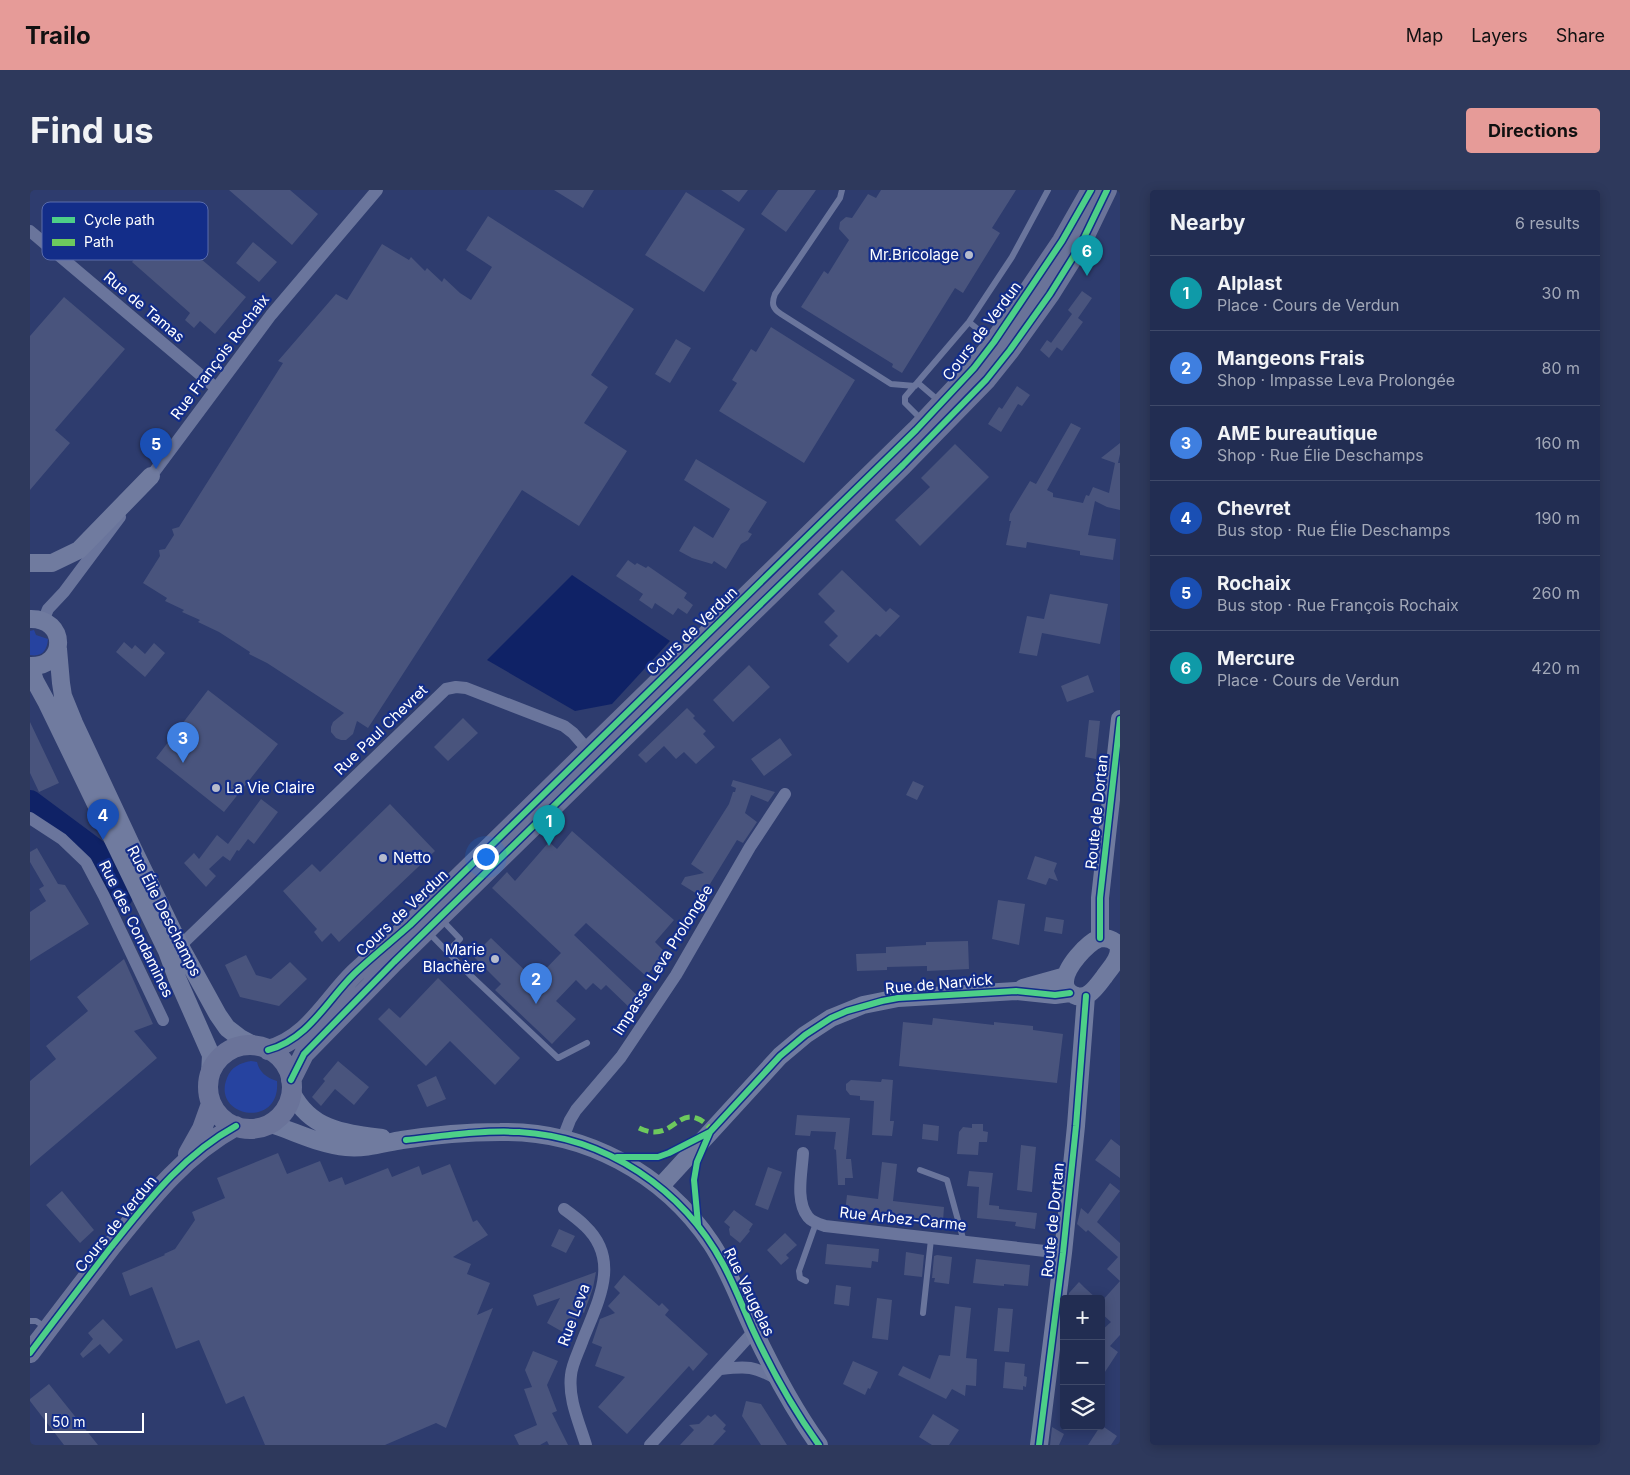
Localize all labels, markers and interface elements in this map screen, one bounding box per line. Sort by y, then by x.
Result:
text: Trailo [25,21,91,50]
text: Map [1406,25,1443,46]
text: Layers [1471,25,1528,46]
text: Share [1556,25,1605,46]
button: Directions [1466,108,1600,153]
text: Find us [30,109,154,151]
legend [42,202,208,260]
text: Nearby [1170,210,1245,235]
text: Cycle path [84,211,155,228]
text: 6 results [1515,213,1580,233]
text: Path [84,233,114,250]
pin: 6 [1071,235,1103,276]
place label: Mr.Bricolage [870,245,959,264]
marker: Mr.Bricolage [963,249,975,261]
street label: Rue de Tamas [100,267,189,346]
text: Alplast [1217,272,1282,295]
street label: Cours de Verdun [938,277,1025,384]
text: 1 [1183,283,1189,303]
text: 30 m [1542,283,1580,303]
street label: Rue François Rochaix [166,290,273,423]
text: Place · Cours de Verdun [1217,295,1400,315]
text: Mangeons Frais [1217,347,1365,370]
text: 2 [1181,358,1191,378]
text: 80 m [1541,358,1580,378]
text: Shop · Impasse Leva Prolongée [1217,370,1455,390]
text: AME bureautique [1217,422,1378,445]
pin: 5 [140,428,172,469]
text: 3 [1181,433,1191,453]
text: 160 m [1535,433,1580,453]
text: Shop · Rue Élie Deschamps [1217,445,1424,465]
text: Chevret [1217,497,1291,520]
text: 4 [1181,508,1191,528]
text: 190 m [1535,508,1580,528]
text: Bus stop · Rue Élie Deschamps [1217,520,1450,540]
text: Rochaix [1217,572,1291,595]
street label: Cours de Verdun [642,582,741,679]
text: 5 [1181,583,1191,603]
text: 260 m [1532,583,1580,603]
text: Bus stop · Rue François Rochaix [1217,595,1459,615]
text: Mercure [1217,647,1295,670]
text: 6 [1181,658,1191,678]
text: 420 m [1531,658,1580,678]
text: Place · Cours de Verdun [1217,670,1400,690]
street label: Rue Paul Chevret [330,680,431,779]
pin: 3 [167,722,199,763]
street label: Route de Dortan [1081,754,1112,870]
place label: La Vie Claire [226,778,315,797]
marker: La Vie Claire [210,782,222,794]
pin: 4 [87,799,119,840]
pin: 1 [533,805,565,846]
street label: Rue Élie Deschamps [123,842,206,979]
your location [473,844,499,870]
place label: Netto [393,848,431,867]
marker: Netto [377,852,389,864]
street label: Rue des Condamines [95,857,178,1001]
street label: Cours de Verdun [352,865,452,960]
street label: Impasse Leva Prolongée [608,881,717,1038]
place label: Marie Blachère [423,940,485,976]
marker: Marie Blachère [489,953,501,965]
pin: 2 [520,963,552,1004]
street label: Rue de Narvick [884,969,994,998]
street label: Route de Dortan [1037,1162,1068,1278]
street label: Cours de Verdun [71,1171,161,1276]
street label: Rue Arbez-Carme [839,1202,968,1235]
street label: Rue Vaugelas [720,1244,779,1339]
street label: Rue Leva [553,1281,594,1349]
map controls [1060,1295,1105,1430]
button: + [1060,1295,1105,1340]
button: − [1060,1340,1105,1385]
button: layers [1060,1385,1105,1430]
scale bar [45,1410,144,1433]
text: 50 m [52,1413,86,1430]

